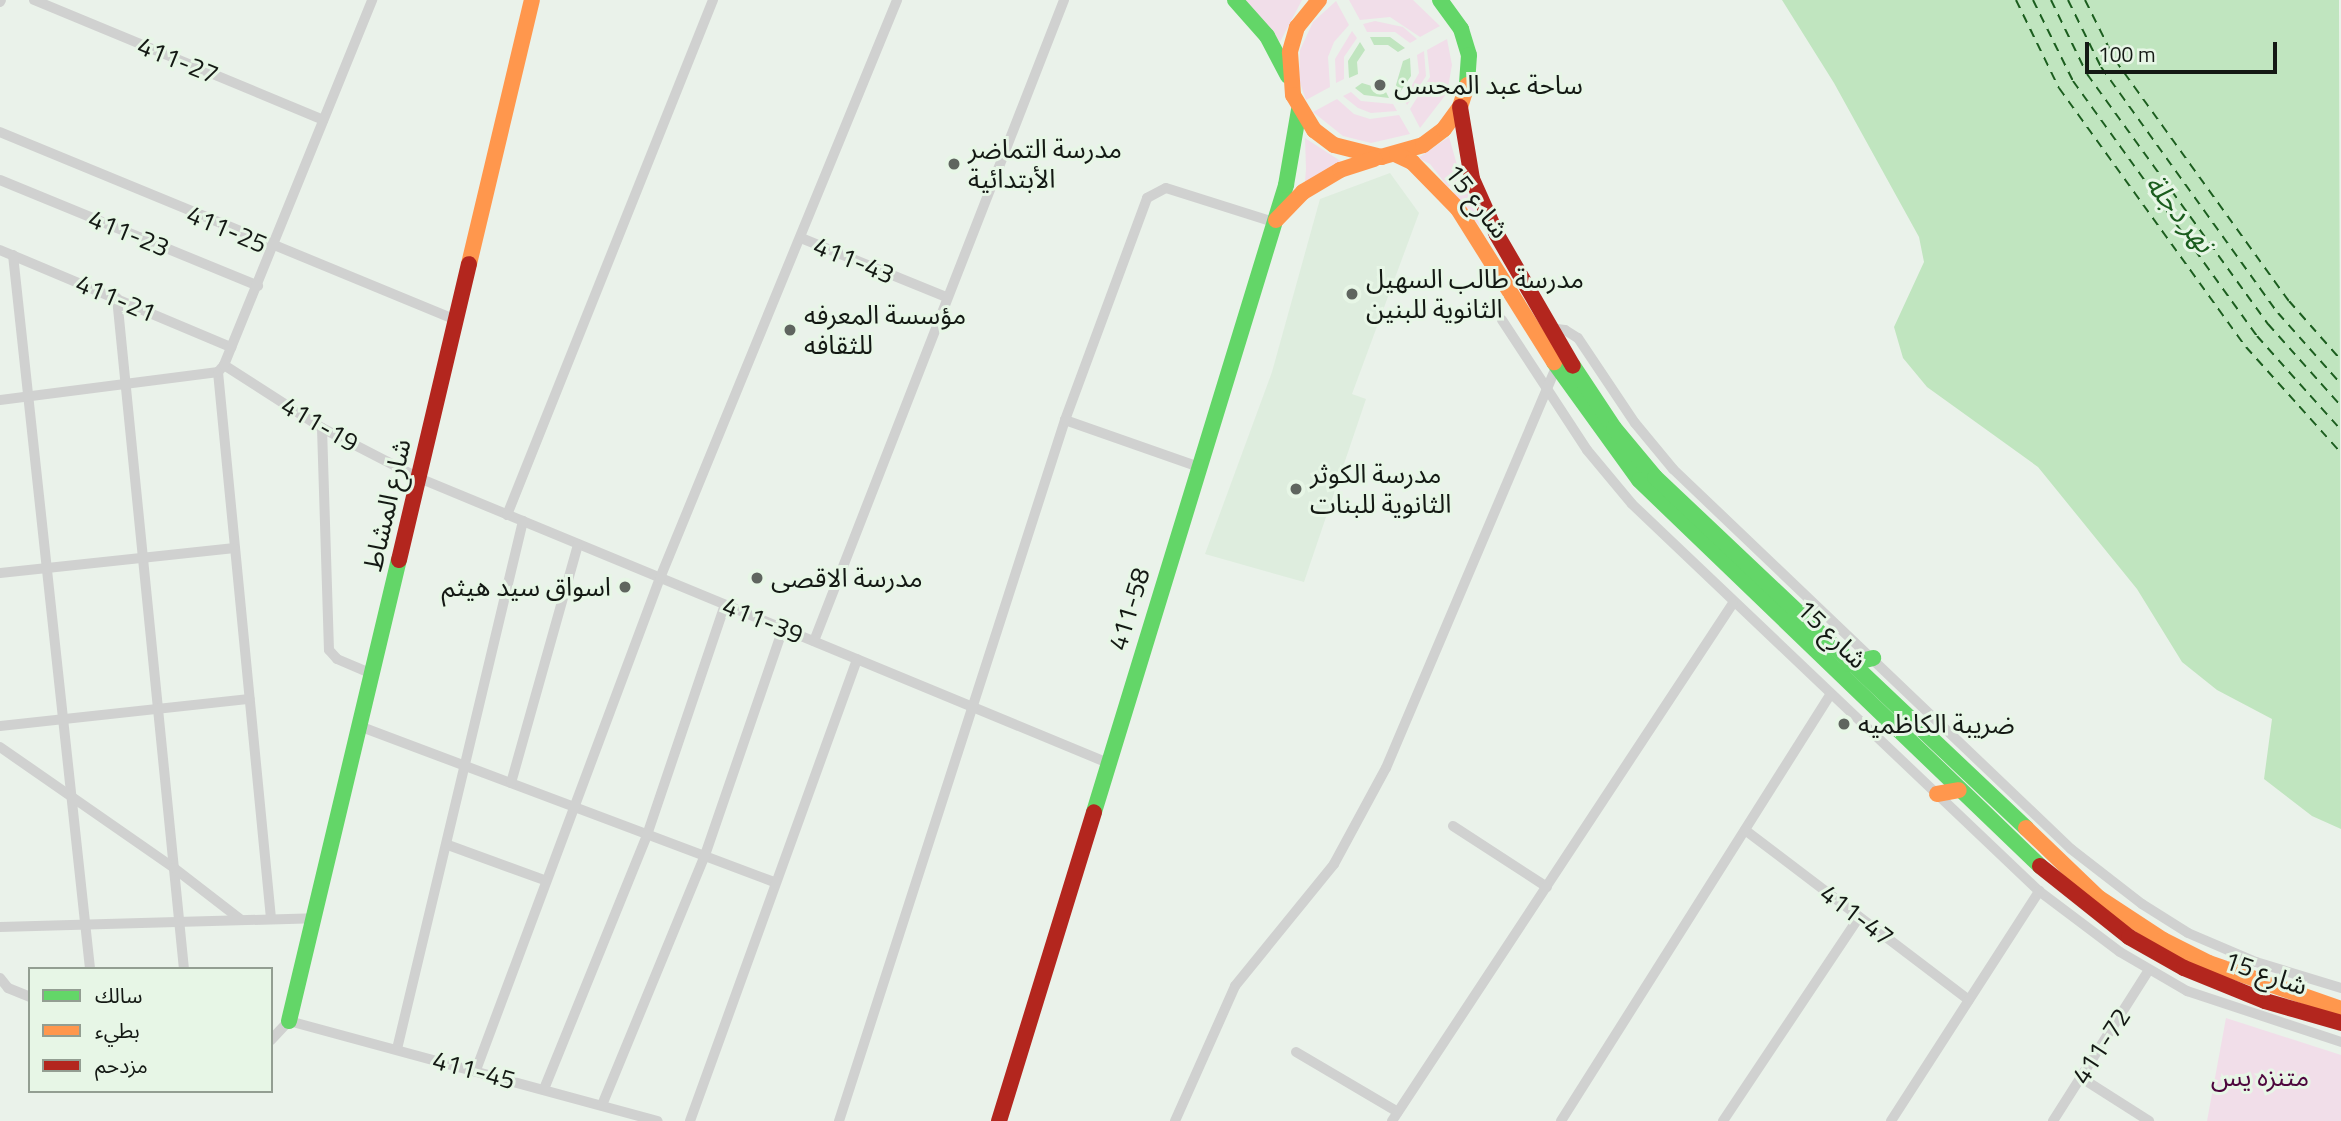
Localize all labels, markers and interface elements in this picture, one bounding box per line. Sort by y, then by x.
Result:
scale bar [2089,28,2282,72]
street label: 411-27 [133,30,223,90]
text: 100 m [2098,38,2155,70]
place label: ساحة عبد المحسن [1394,69,1583,101]
marker: ساحة عبد المحسن [1372,77,1388,93]
place label: مدرسة التماضر الأبتدائية [968,133,1122,194]
marker: مدرسة التماضر الأبتدائية [946,156,962,172]
street label: شارع 15 [1438,158,1516,244]
water label: نهر دجلة [2138,167,2222,259]
street label: 411-25 [182,198,272,260]
street label: 411-23 [84,203,174,263]
street label: 411-43 [809,230,899,290]
place label: مدرسة طالب السهيل الثانوية للبنين [1366,263,1584,324]
street label: 411-21 [71,267,161,329]
marker: مدرسة طالب السهيل الثانوية للبنين [1344,286,1360,302]
place label: مؤسسة المعرفه للثقافه [804,299,966,360]
marker: مؤسسة المعرفه للثقافه [782,322,798,338]
street label: 411-19 [276,389,364,459]
street label: شارع المشاط [357,436,417,574]
place label: مدرسة الكوثر الثانوية للبنات [1310,458,1451,520]
marker: مدرسة الكوثر الثانوية للبنات [1288,481,1304,497]
place label: مدرسة الاقصى [771,562,923,594]
street label: 411-58 [1102,564,1156,654]
marker: مدرسة الاقصى [749,570,765,586]
place label: اسواق سيد هيثم [442,571,611,603]
marker: اسواق سيد هيثم [617,579,633,595]
street label: 411-39 [718,590,808,650]
street label: شارع 15 [1790,593,1874,675]
place label: ضريبة الكاظميه [1858,708,2015,740]
marker: ضريبة الكاظميه [1836,716,1852,732]
street label: 411-47 [1814,877,1900,953]
street label: شارع 15 [2220,944,2312,1002]
legend [28,967,273,1093]
text: سالك [95,979,142,1011]
street label: 411-72 [2065,1002,2137,1090]
text: بطيء [95,1014,140,1046]
street label: 411-45 [429,1044,519,1096]
text: مزدحم [95,1049,148,1081]
park label: متنزه يس [2211,1061,2309,1093]

